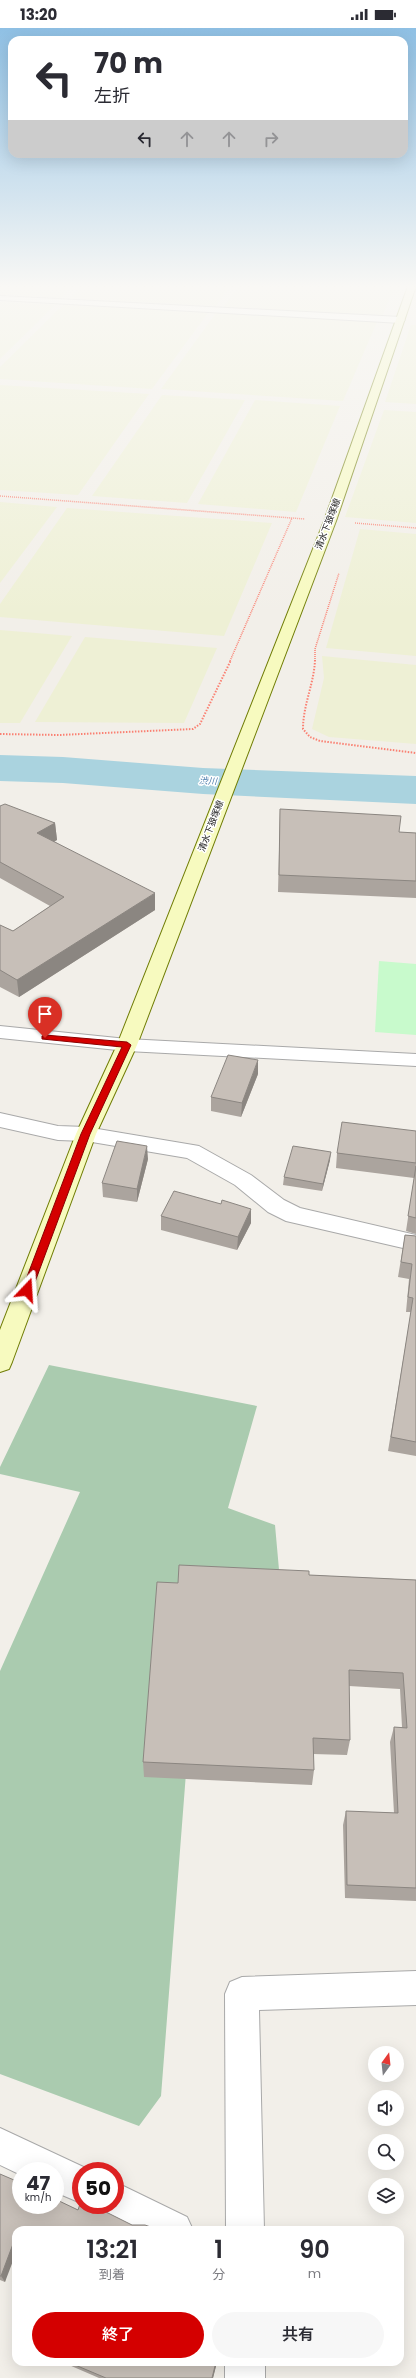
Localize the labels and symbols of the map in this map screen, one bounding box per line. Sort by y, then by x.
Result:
street label: 清水下狼塚線 [313,496,344,551]
water label: 渋川 [199,775,218,788]
street label: 清水下狼塚線 [196,798,227,853]
pin [28,997,62,1038]
position arrow [6,1269,48,1311]
north arrow [368,2046,404,2082]
speed limit sign: 50 [72,2162,124,2214]

